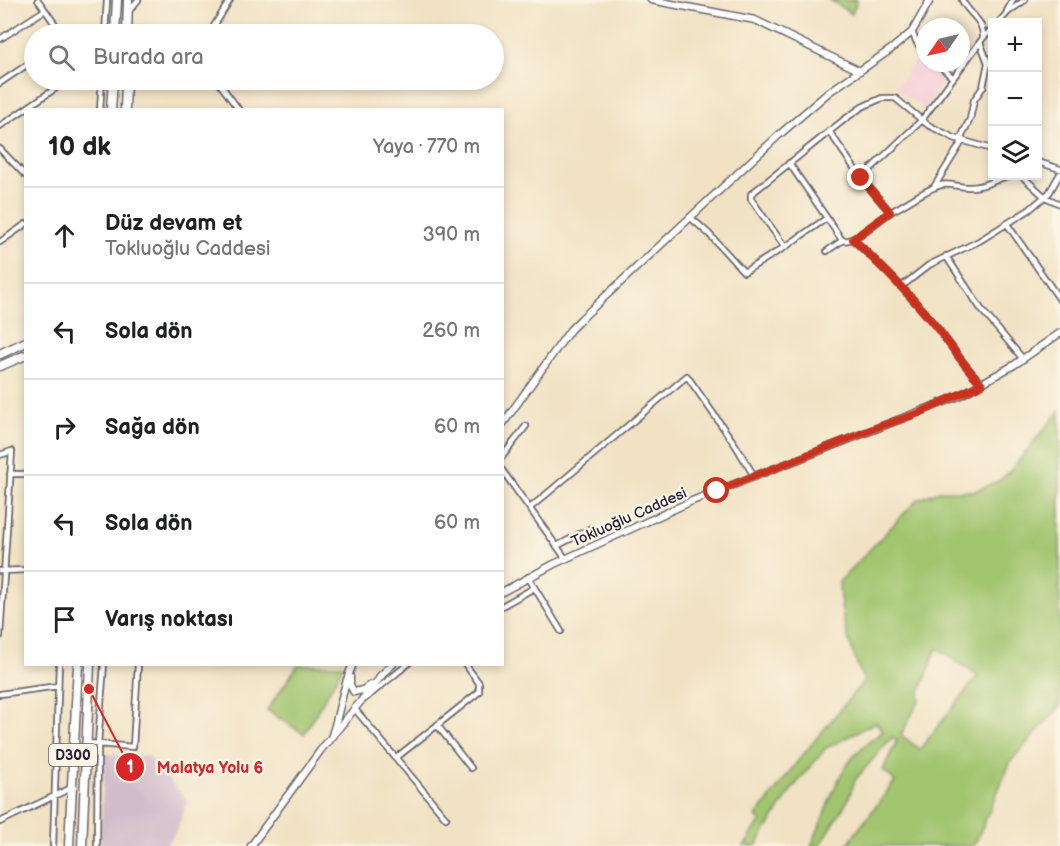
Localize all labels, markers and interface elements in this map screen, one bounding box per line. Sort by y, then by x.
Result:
north arrow [916,18,970,72]
map controls [988,18,1042,180]
button: + [988,18,1042,72]
search box [24,24,504,90]
icon: search [45,41,78,74]
text: Burada ara [93,44,204,71]
button: − [988,72,1042,126]
button: layers [988,126,1042,180]
text: 10 dk [48,132,111,163]
text: Yaya · 770 m [373,135,480,159]
route end [847,164,873,190]
text: Düz devam et [105,210,242,237]
icon: ahead [48,219,81,252]
text: 390 m [422,223,480,247]
text: Tokluoğlu Caddesi [105,237,271,261]
icon: left [48,315,81,348]
text: Sola dön [105,318,193,345]
text: 260 m [422,319,480,343]
icon: right [48,411,81,444]
text: Sağa dön [105,414,200,441]
text: 60 m [434,415,480,439]
route start [703,477,729,503]
street label: Tokluoğlu Caddesi [569,484,690,551]
icon: left [48,507,81,540]
text: Sola dön [105,510,193,537]
text: 60 m [434,511,480,535]
icon: arrive [48,603,81,636]
text: Varış noktası [105,606,233,633]
road number: D300 [49,744,97,766]
callout: Malatya Yolu 6 [115,750,276,784]
text: 1 [126,757,134,778]
text: Malatya Yolu 6 [157,759,264,778]

